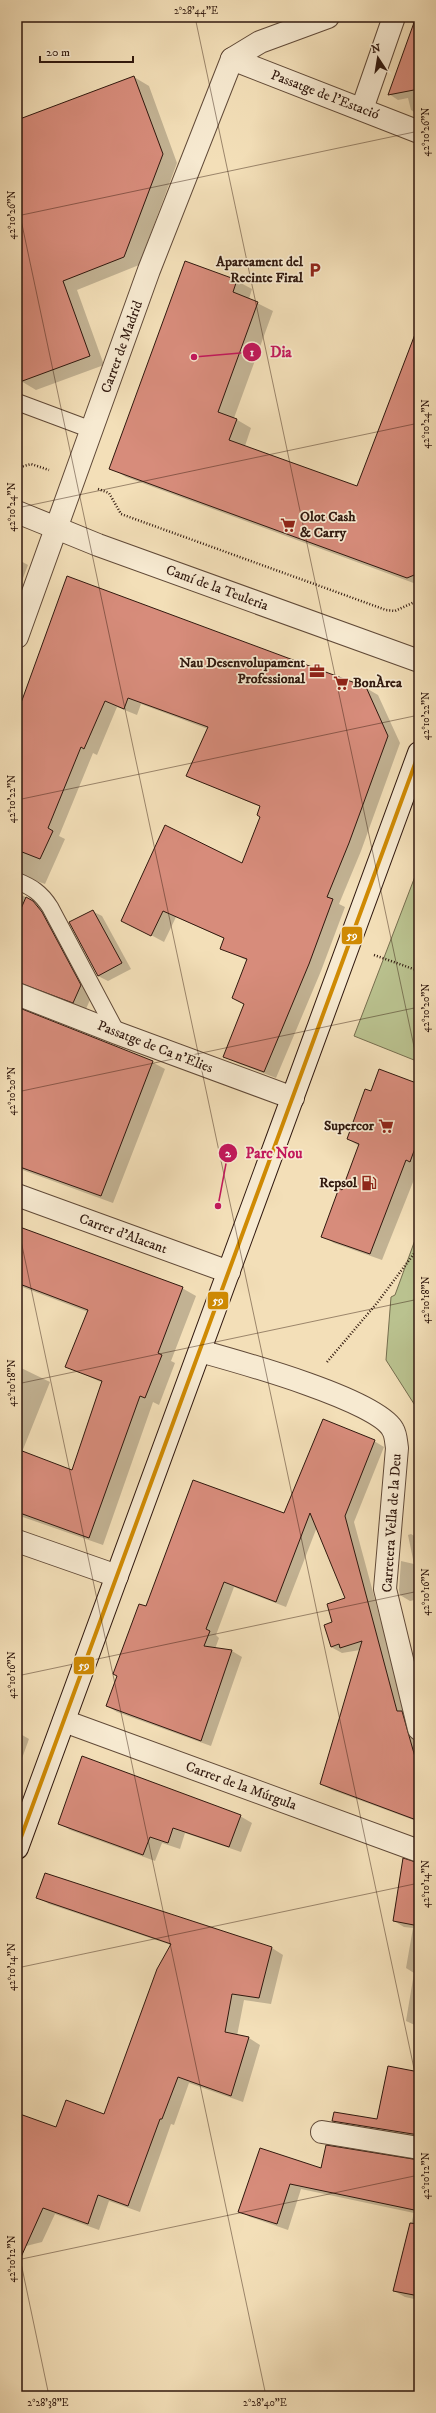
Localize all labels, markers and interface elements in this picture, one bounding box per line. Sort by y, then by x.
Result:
text: 2°28'44"E [174,5,218,17]
scale bar [40,38,133,64]
north arrow [358,38,398,78]
text: N [370,41,382,57]
text: 20 m [46,45,70,60]
street label: Passatge de l'Estació [268,66,382,124]
text: 42°10'26"N [420,108,432,156]
text: 42°10'26"N [6,191,18,239]
place label: Aparcament del Recinte Firal [215,253,304,287]
parking icon: Aparcament del Recinte Firal [306,261,324,279]
street label: Carrer de Madrid [97,298,147,396]
callout: Dia [242,339,300,366]
text: Dia [270,343,292,362]
text: 1 [250,345,255,360]
text: 42°10'24"N [420,399,432,449]
text: 42°10'24"N [6,482,18,532]
place label: Olot Cash & Carry [300,508,356,542]
supermarket icon: Olot Cash & Carry [279,516,297,534]
street label: Camí de la Teuleria [163,561,271,615]
place label: Nau Desenvolupament Professional [179,654,306,688]
office icon: Nau Desenvolupament Professional [308,662,326,680]
supermarket icon: BonÀrea [332,674,350,692]
place label: BonÀrea [353,674,403,692]
text: 42°10'22"N [420,692,432,740]
text: 42°10'22"N [6,775,18,823]
line badge: 59 [341,926,363,945]
text: 59 [346,929,358,943]
text: 42°10'20"N [420,984,432,1032]
street label: Passatge de Ca n'Elies [95,1017,216,1077]
text: 42°10'20"N [6,1067,18,1115]
place label: Supercor [324,1117,375,1135]
supermarket icon: Supercor [377,1117,395,1135]
callout: Parc Nou [218,1139,311,1166]
text: Parc Nou [246,1144,303,1163]
text: 2 [225,1146,232,1161]
place label: Repsol [319,1174,358,1192]
fuel station icon: Repsol [360,1174,378,1192]
street label: Carrer d'Alacant [76,1210,170,1258]
text: 42°10'18"N [420,1276,432,1324]
line badge: 59 [207,1291,229,1310]
text: 59 [212,1294,224,1308]
text: 42°10'18"N [6,1359,18,1407]
street label: Carretera Vella de la Deu [378,1453,406,1593]
text: 42°10'16"N [420,1568,432,1616]
text: 42°10'16"N [6,1651,18,1699]
line badge: 59 [73,1656,95,1675]
text: 59 [78,1659,90,1673]
street label: Carrer de la Múrgula [183,1758,299,1814]
text: 42°10'14"N [420,1860,432,1908]
text: 42°10'14"N [6,1943,18,1991]
text: 42°10'12"N [420,2152,432,2200]
text: 42°10'12"N [6,2235,18,2283]
text: 2°28'38"E [27,2397,69,2409]
text: 2°28'40"E [243,2397,287,2409]

